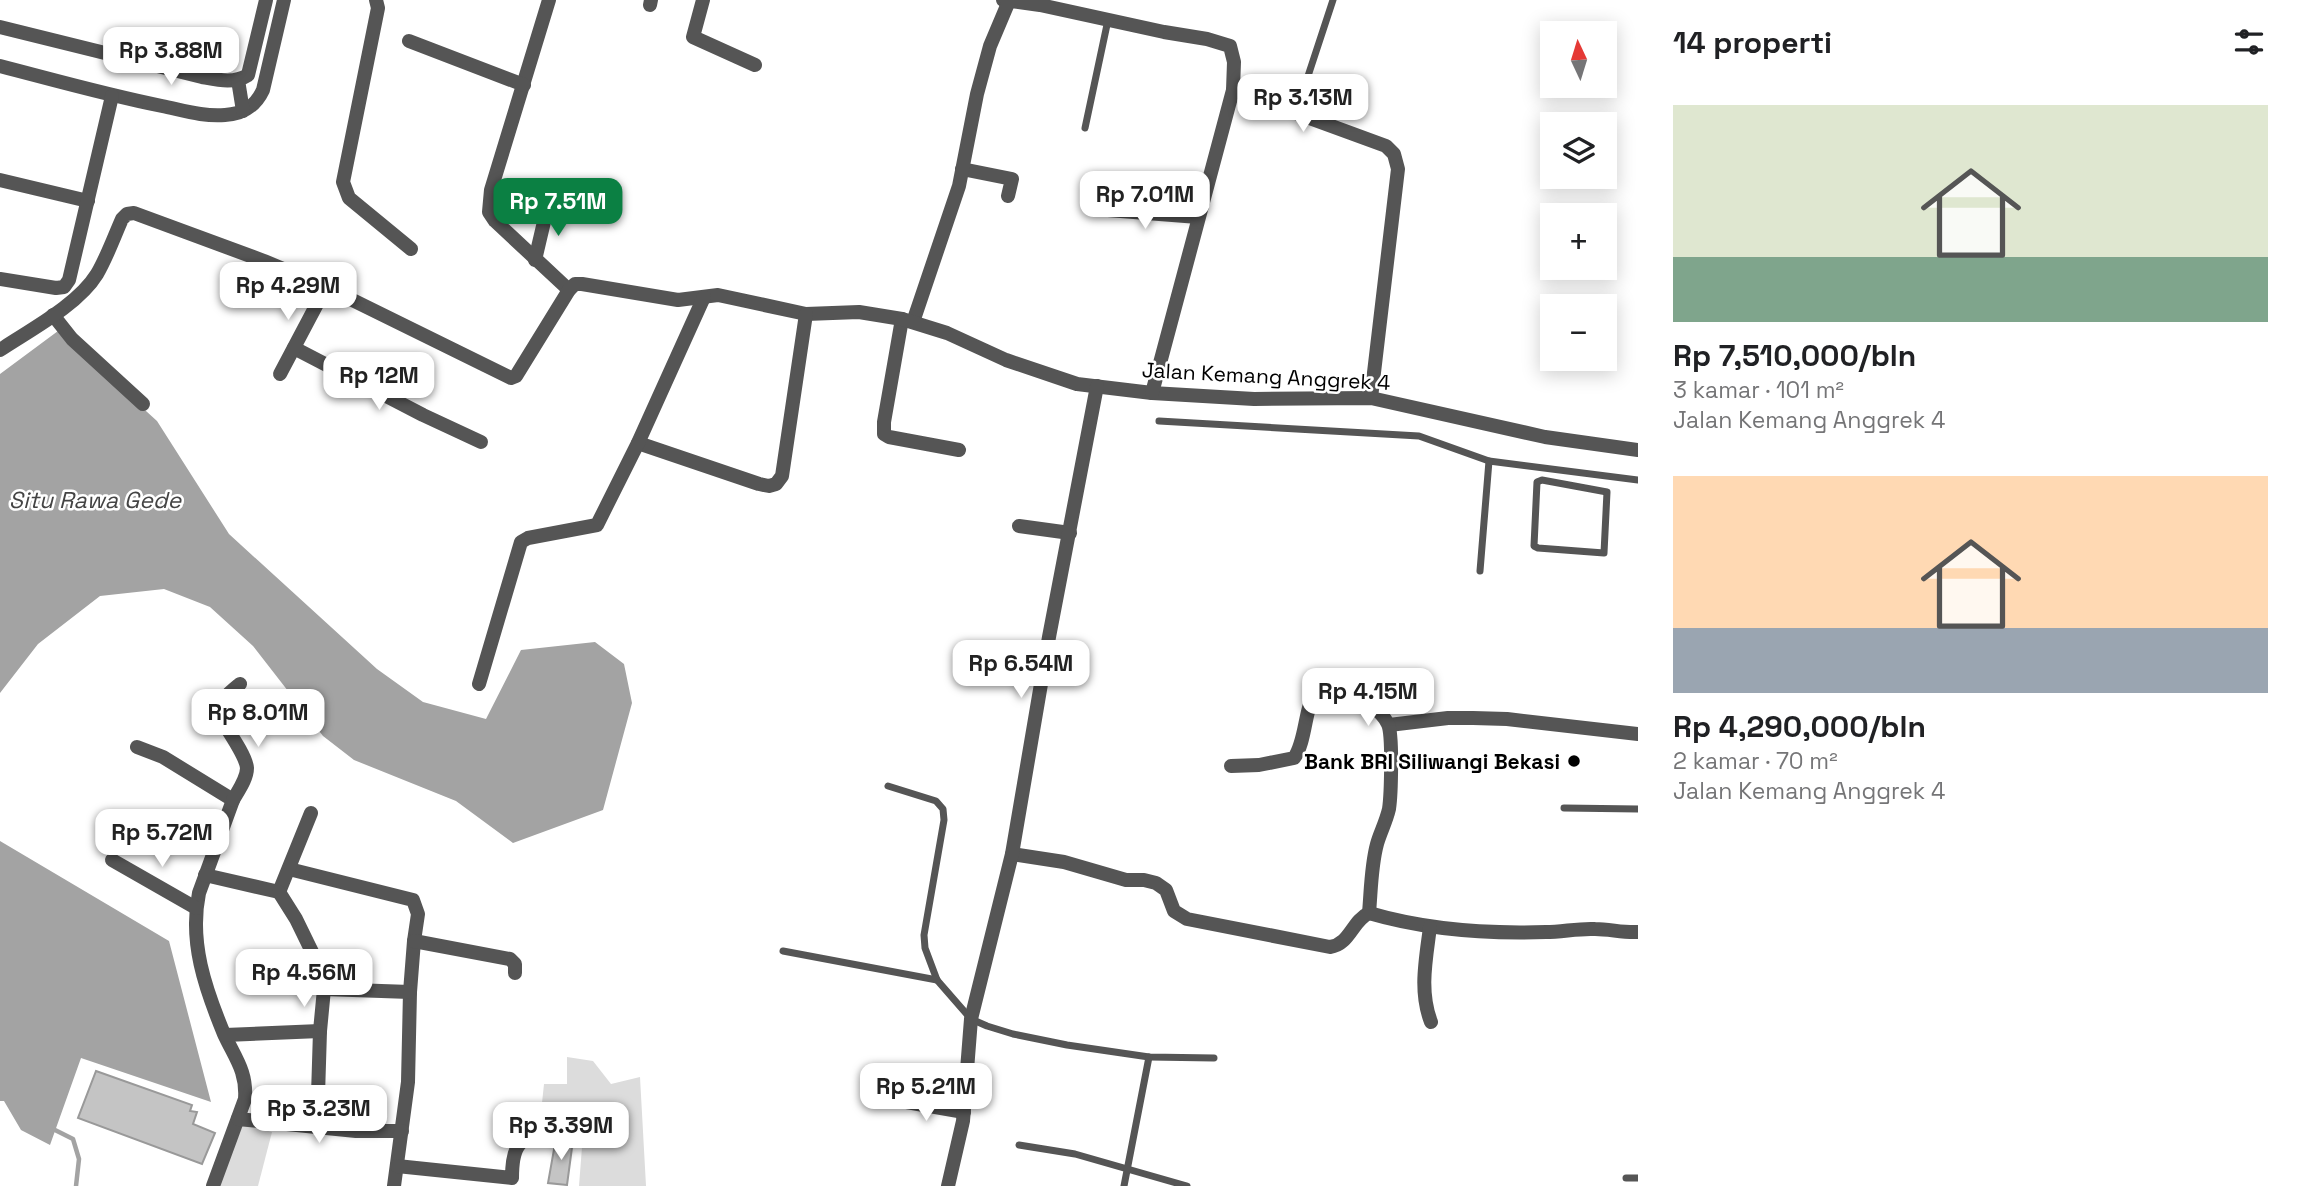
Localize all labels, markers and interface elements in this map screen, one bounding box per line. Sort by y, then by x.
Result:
north arrow [1540,21,1617,98]
map controls [1540,21,1617,371]
text: 14 properti [1673,23,1832,62]
icon: filters [2230,23,2268,61]
pin: Rp 3.88M [99,28,243,87]
text: Rp 3.88M [119,35,223,65]
pin: Rp 3.13M [1231,74,1375,134]
text: Rp 3.13M [1253,82,1353,112]
button: layers [1540,112,1617,189]
icon: home [1908,150,2034,276]
pin: Rp 7.01M [1073,172,1217,231]
pin: Rp 7.51M [486,178,630,238]
text: Rp 7.01M [1096,179,1194,209]
text: Rp 7.51M [509,186,607,216]
button: + [1540,203,1617,280]
pin: Rp 4.29M [216,262,360,322]
text: Rp 4.29M [236,270,340,300]
button: − [1540,294,1617,371]
text: Rp 7,510,000/bln [1673,336,1916,375]
pin: Rp 12M [322,352,436,412]
street label: Jalan Kemang Anggrek 4 [1141,356,1391,396]
text: Rp 12M [339,360,419,390]
text: 3 kamar · 101 m² [1673,375,1844,405]
text: Jalan Kemang Anggrek 4 [1673,405,1945,435]
water label: Situ Rawa Gede [9,485,183,515]
icon: home [1908,521,2034,647]
pin: Rp 6.54M [949,640,1093,700]
text: Rp 6.54M [969,648,1073,678]
pin: Rp 4.15M [1296,668,1440,728]
text: Rp 4.15M [1318,676,1418,706]
pin: Rp 8.01M [186,690,330,749]
text: Rp 8.01M [207,697,309,727]
text: Rp 4,290,000/bln [1673,707,1926,746]
text: 2 kamar · 70 m² [1673,746,1838,776]
place label: Bank BRI Siliwangi Bekasi [1304,748,1560,775]
marker: Bank BRI Siliwangi Bekasi [1566,753,1582,769]
text: Jalan Kemang Anggrek 4 [1673,776,1945,806]
pin: Rp 5.72M [90,810,234,869]
text: Rp 5.72M [111,817,213,847]
pin: Rp 4.56M [232,950,376,1009]
text: Rp 4.56M [252,957,356,987]
pin: Rp 5.21M [854,1064,998,1123]
text: Rp 5.21M [876,1071,976,1101]
pin: Rp 3.23M [247,1086,391,1145]
text: Rp 3.23M [267,1093,371,1123]
pin: Rp 3.39M [489,1102,633,1162]
text: Rp 3.39M [509,1110,613,1140]

